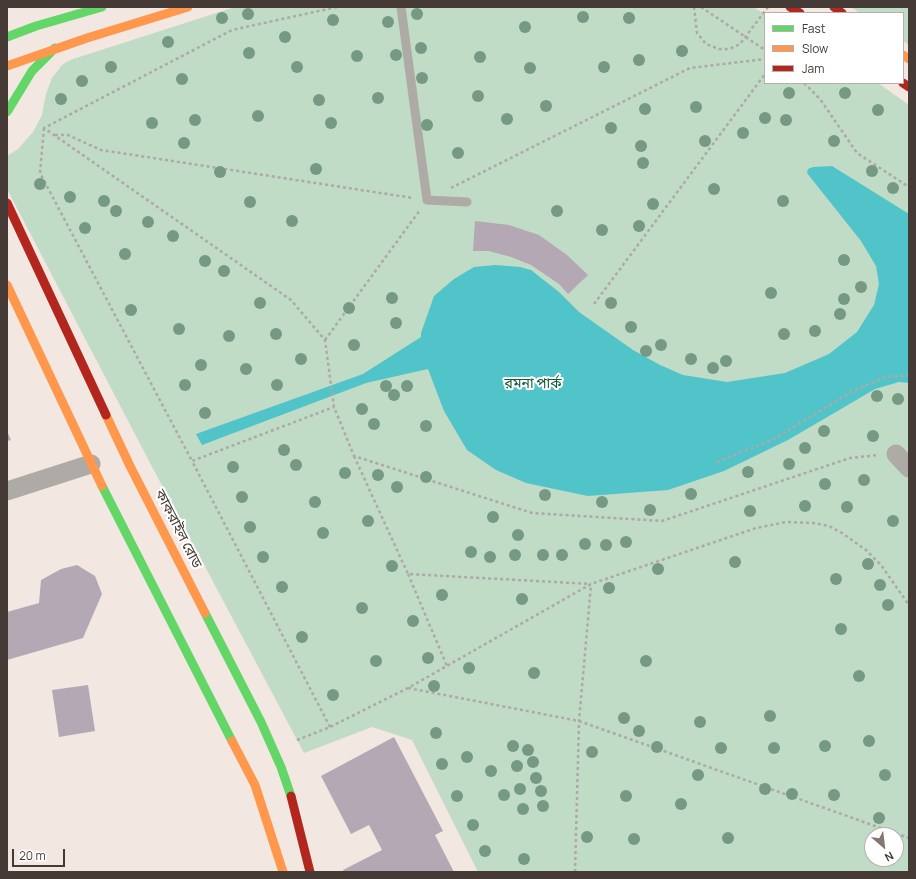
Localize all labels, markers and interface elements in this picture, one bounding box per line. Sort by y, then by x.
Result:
legend [764,12,904,84]
text: Fast [802,20,826,37]
text: Slow [802,40,828,57]
text: Jam [802,60,824,77]
park label: রমনা পার্ক [505,376,561,392]
street label: কাকরাইল রোড [151,487,205,571]
north arrow [864,827,904,867]
scale bar [14,841,67,867]
text: 20 m [19,847,46,864]
text: N [882,849,896,866]

